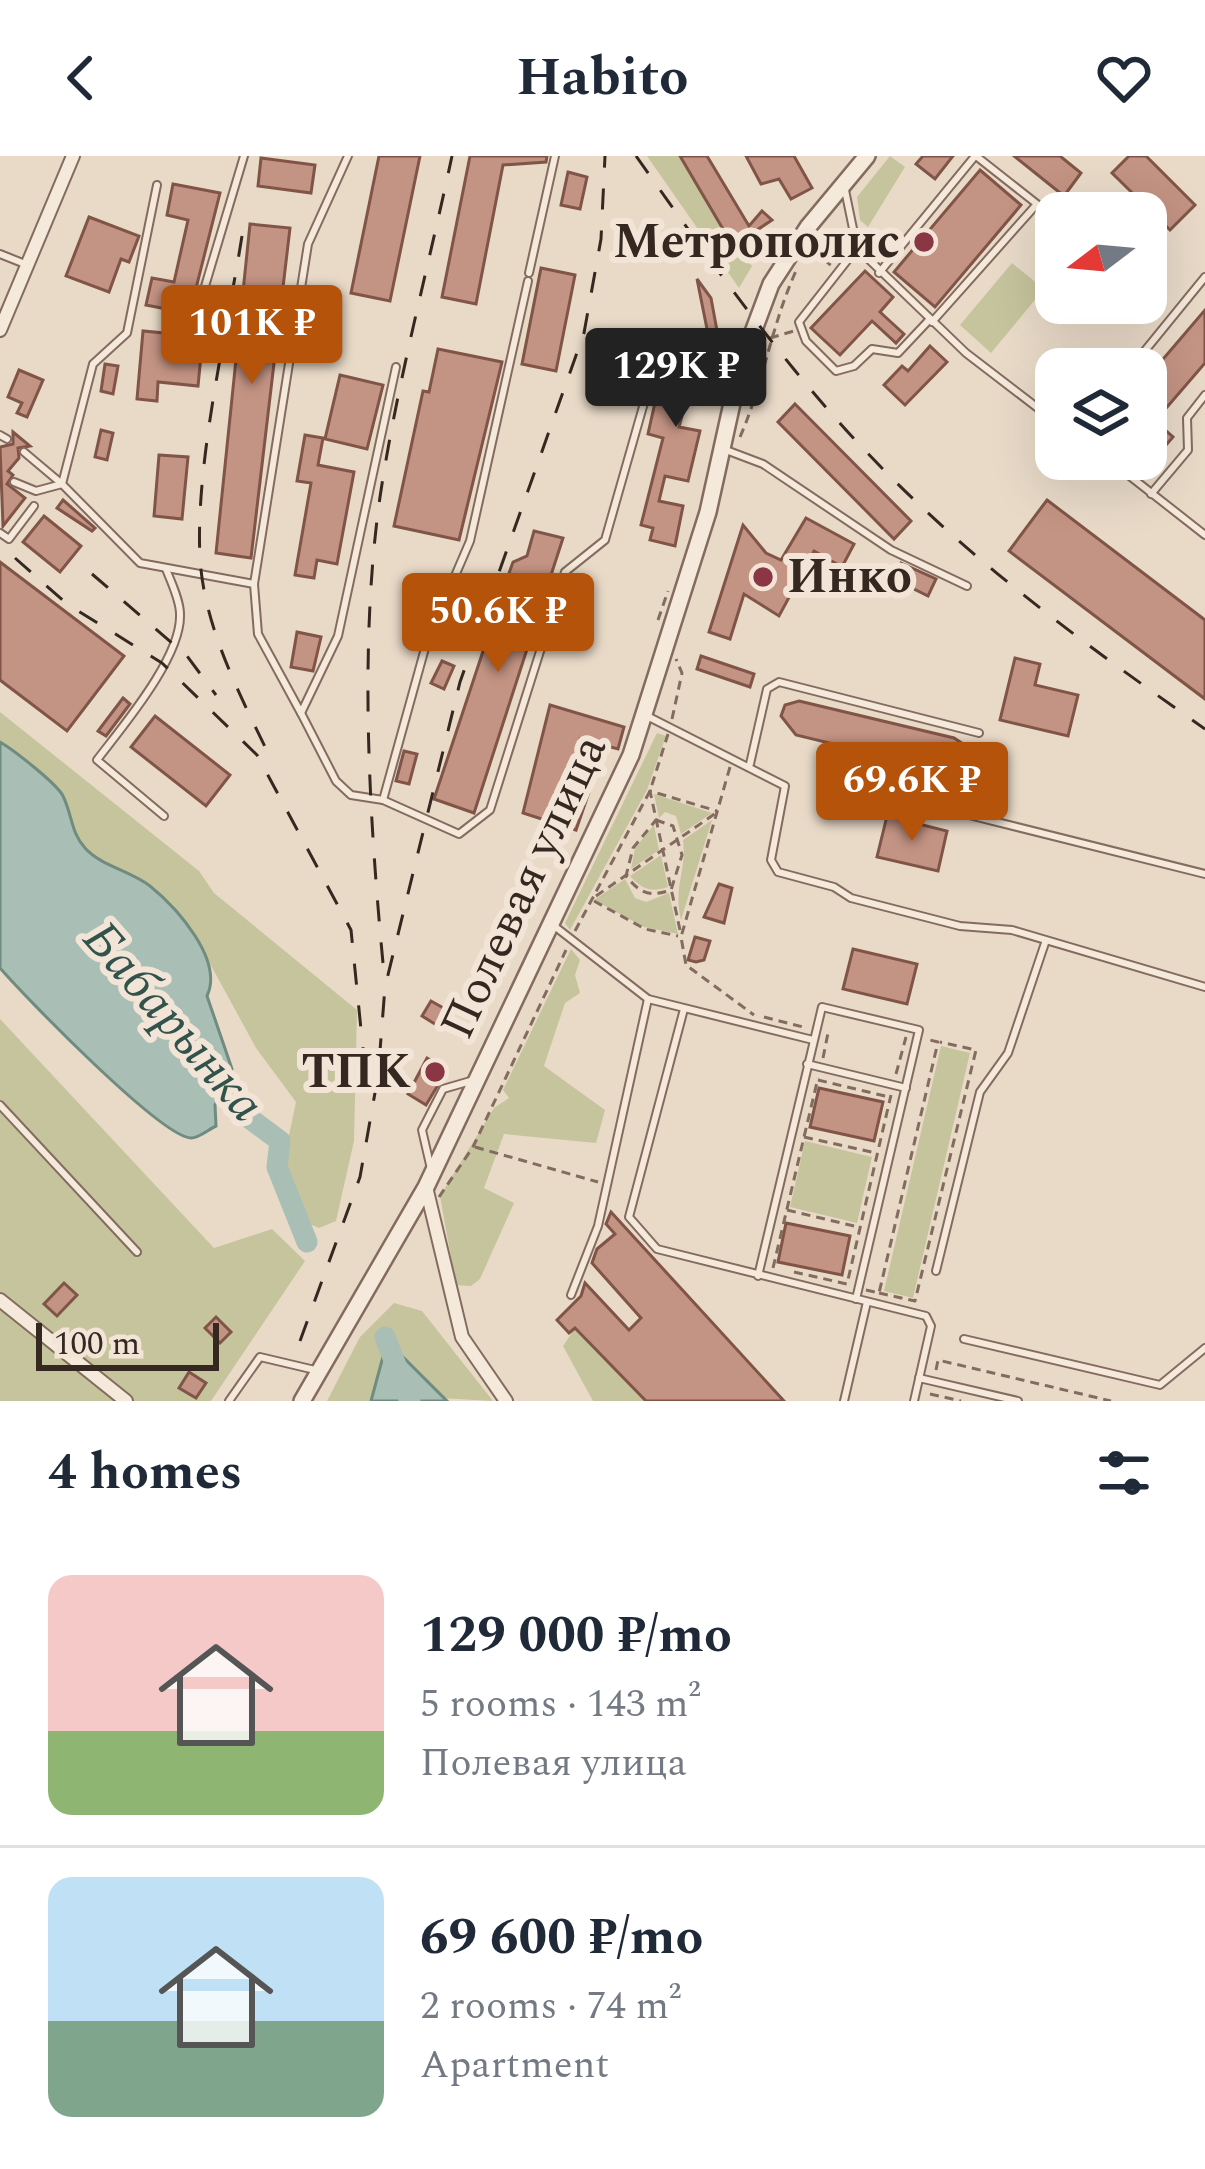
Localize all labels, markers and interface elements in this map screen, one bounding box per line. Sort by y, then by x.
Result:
text: Habito [516,37,689,119]
icon: back [48,45,114,111]
icon: heart [1091,45,1157,111]
north arrow [1035,192,1167,324]
map controls [1035,192,1167,480]
place label: Метрополис [613,206,900,279]
marker: Метрополис [911,229,937,255]
pin: 101K ₽ [154,285,350,387]
text: 101K ₽ [188,294,316,353]
pin: 129K ₽ [578,328,774,430]
text: 129K ₽ [612,337,740,396]
button: layers [1035,348,1167,480]
place label: Инко [787,541,912,614]
marker: Инко [750,564,776,590]
pin: 50.6K ₽ [387,573,609,675]
text: 50.6K ₽ [429,582,567,641]
street label: Полевая улица [422,723,626,1051]
pin: 69.6K ₽ [801,742,1023,844]
text: 69.6K ₽ [843,751,981,810]
water label: Бабарынка [63,904,283,1140]
place label: ТПК [301,1036,411,1109]
marker: ТПК [422,1059,448,1085]
scale bar [36,1317,219,1370]
text: 100 m [54,1319,140,1369]
text: 4 homes [48,1434,242,1512]
icon: filters [1091,1440,1157,1506]
text: 129 000 ₽/mo [420,1597,732,1675]
icon: home [144,1623,288,1767]
text: 5 rooms · 143 m² [420,1675,701,1734]
text: Полевая улица [420,1734,687,1793]
text: 69 600 ₽/mo [420,1899,703,1977]
icon: home [144,1925,288,2069]
text: 2 rooms · 74 m² [420,1977,681,2036]
text: Apartment [420,2036,609,2095]

